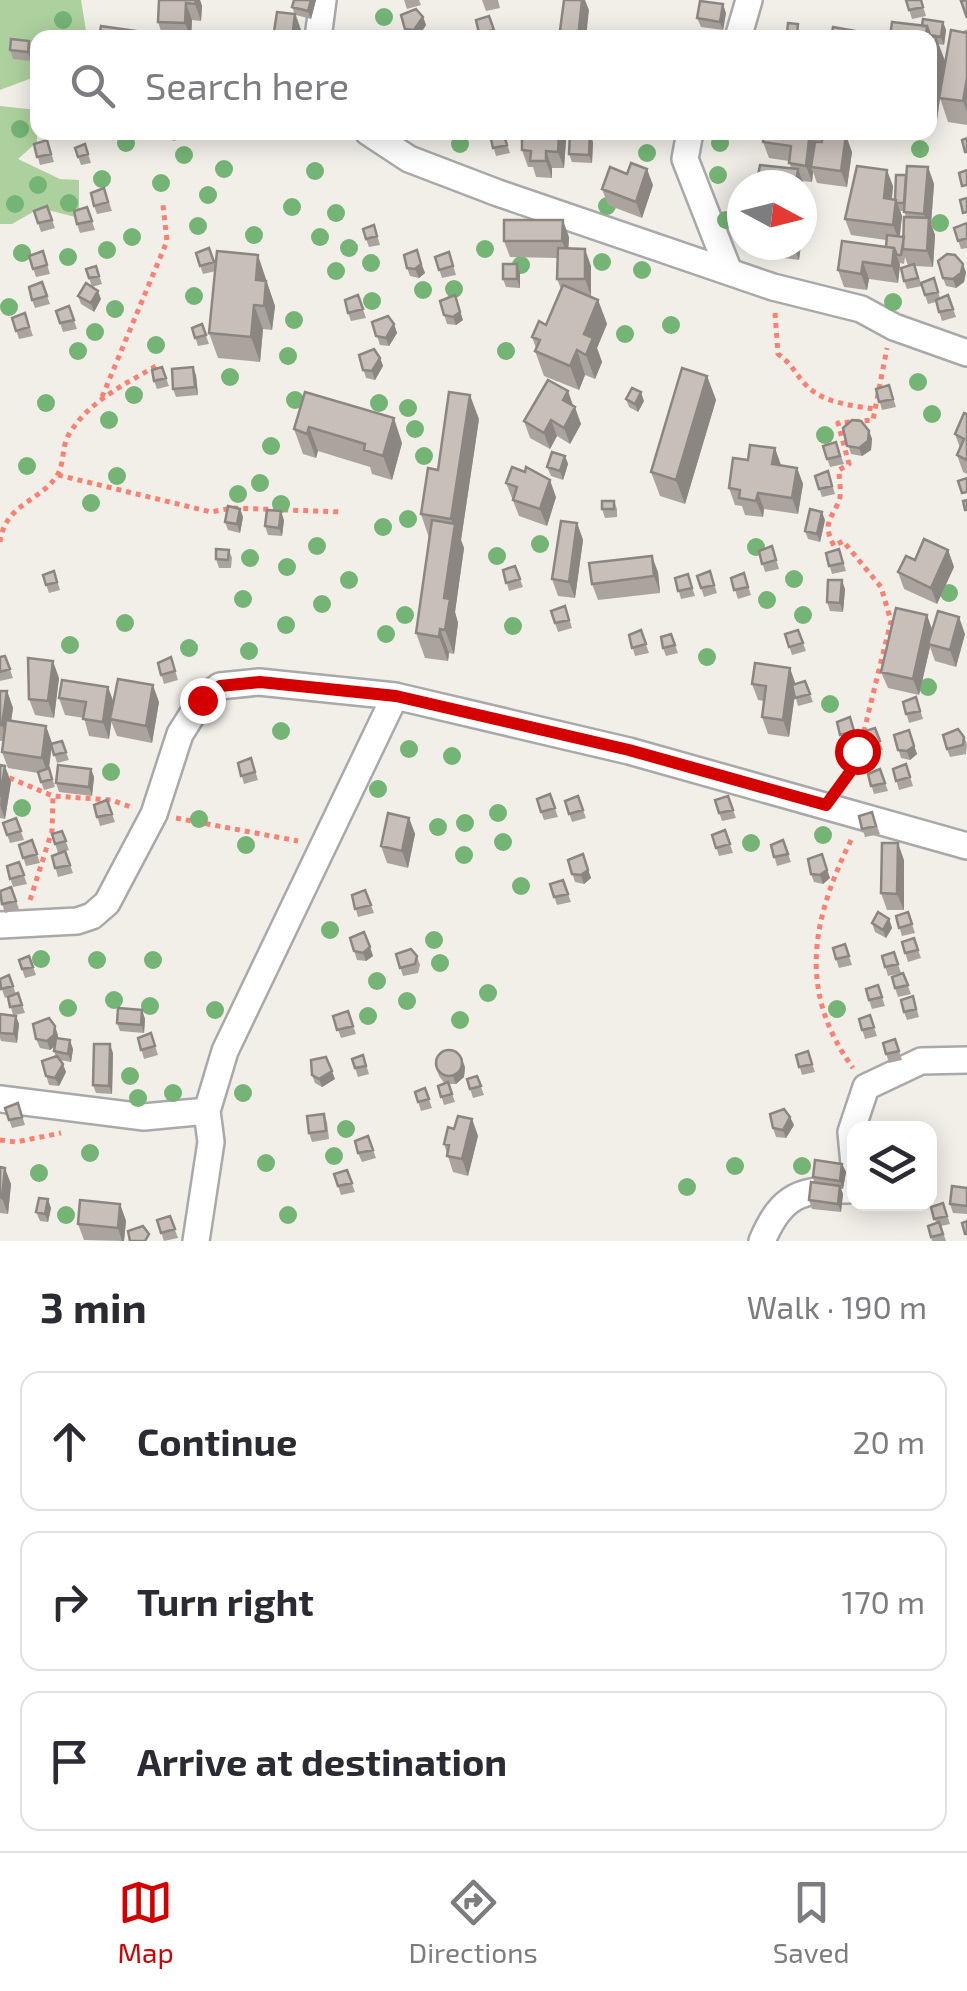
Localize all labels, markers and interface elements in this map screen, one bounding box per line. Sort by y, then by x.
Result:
search box [30,30,937,140]
icon: search [65,58,120,113]
text: Search here [145,62,349,108]
north arrow [727,170,817,260]
route end [180,678,226,724]
route start [835,729,881,775]
map controls [847,1121,937,1211]
button: layers [847,1121,937,1211]
text: 3 min [40,1281,147,1331]
text: Walk · 190 m [747,1287,927,1325]
icon: ahead [42,1414,97,1469]
text: Continue [137,1418,297,1464]
text: 20 m [853,1422,925,1460]
icon: right [42,1574,97,1629]
text: Turn right [137,1578,314,1624]
text: 170 m [841,1582,925,1620]
icon: arrive [42,1734,97,1789]
text: Arrive at destination [137,1738,507,1784]
tab: Map [117,1875,174,1969]
tab: Directions [409,1875,538,1969]
tab: Saved [773,1875,850,1969]

